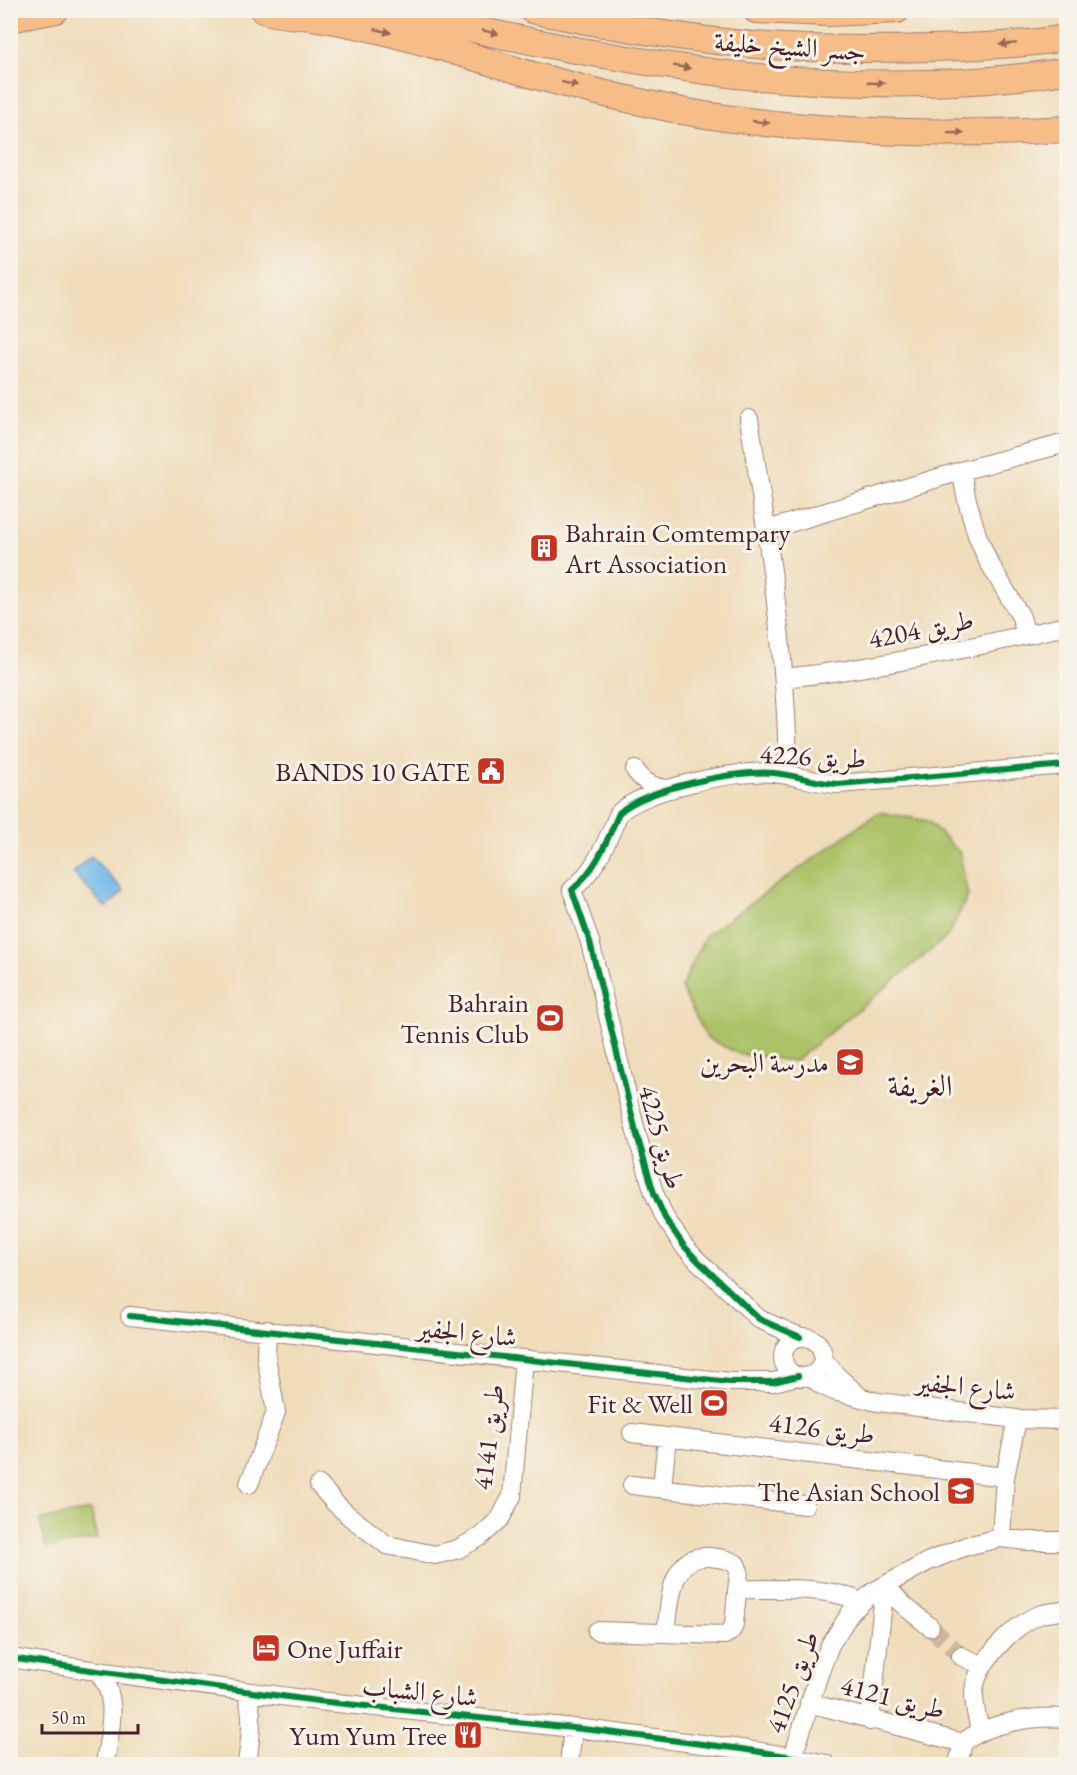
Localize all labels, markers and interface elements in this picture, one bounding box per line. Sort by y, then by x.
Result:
street label: جسر الشيخ خليفة [712,23,867,76]
one-way arrow [373,27,392,37]
one-way arrow [481,28,500,37]
one-way arrow [999,39,1018,49]
one-way arrow [673,62,692,71]
one-way arrow [867,78,886,87]
one-way arrow [561,80,579,90]
one-way arrow [752,117,771,127]
one-way arrow [946,128,965,138]
place label: Bahrain Comtempary Art Association [564,515,790,581]
building icon: Bahrain Comtempary Art Association [528,532,560,564]
street label: طريق 4204 [865,602,977,656]
street label: طريق 4226 [759,736,867,776]
place label: BANDS 10 GATE [275,754,470,789]
public building icon: BANDS 10 GATE [475,755,507,787]
place label: Bahrain Tennis Club [400,985,529,1051]
sports icon: Bahrain Tennis Club [534,1002,566,1034]
place label: مدرسة البحرين [700,1045,829,1080]
school or university icon: مدرسة البحرين [834,1046,866,1078]
district label: الغريفة [887,1066,953,1105]
street label: طريق 4225 [630,1081,694,1193]
street label: شارع الجفير [412,1309,519,1360]
street label: شارع الجفير [911,1363,1018,1414]
street label: طريق 4141 [464,1382,512,1492]
place label: Fit & Well [587,1386,693,1421]
sports icon: Fit & Well [698,1387,730,1419]
street label: طريق 4126 [767,1404,877,1452]
place label: The Asian School [757,1474,940,1509]
school or university icon: The Asian School [945,1475,977,1507]
street label: طريق 4125 [757,1626,827,1738]
place label: One Juffair [287,1631,402,1666]
hotel icon: One Juffair [250,1632,282,1664]
street label: طريق 4121 [837,1667,949,1727]
street label: شارع الشباب [360,1668,479,1719]
scale bar [42,1697,138,1735]
text: 50 m [51,1706,86,1729]
place label: Yum Yum Tree [289,1718,447,1753]
restaurant icon: Yum Yum Tree [452,1719,484,1751]

